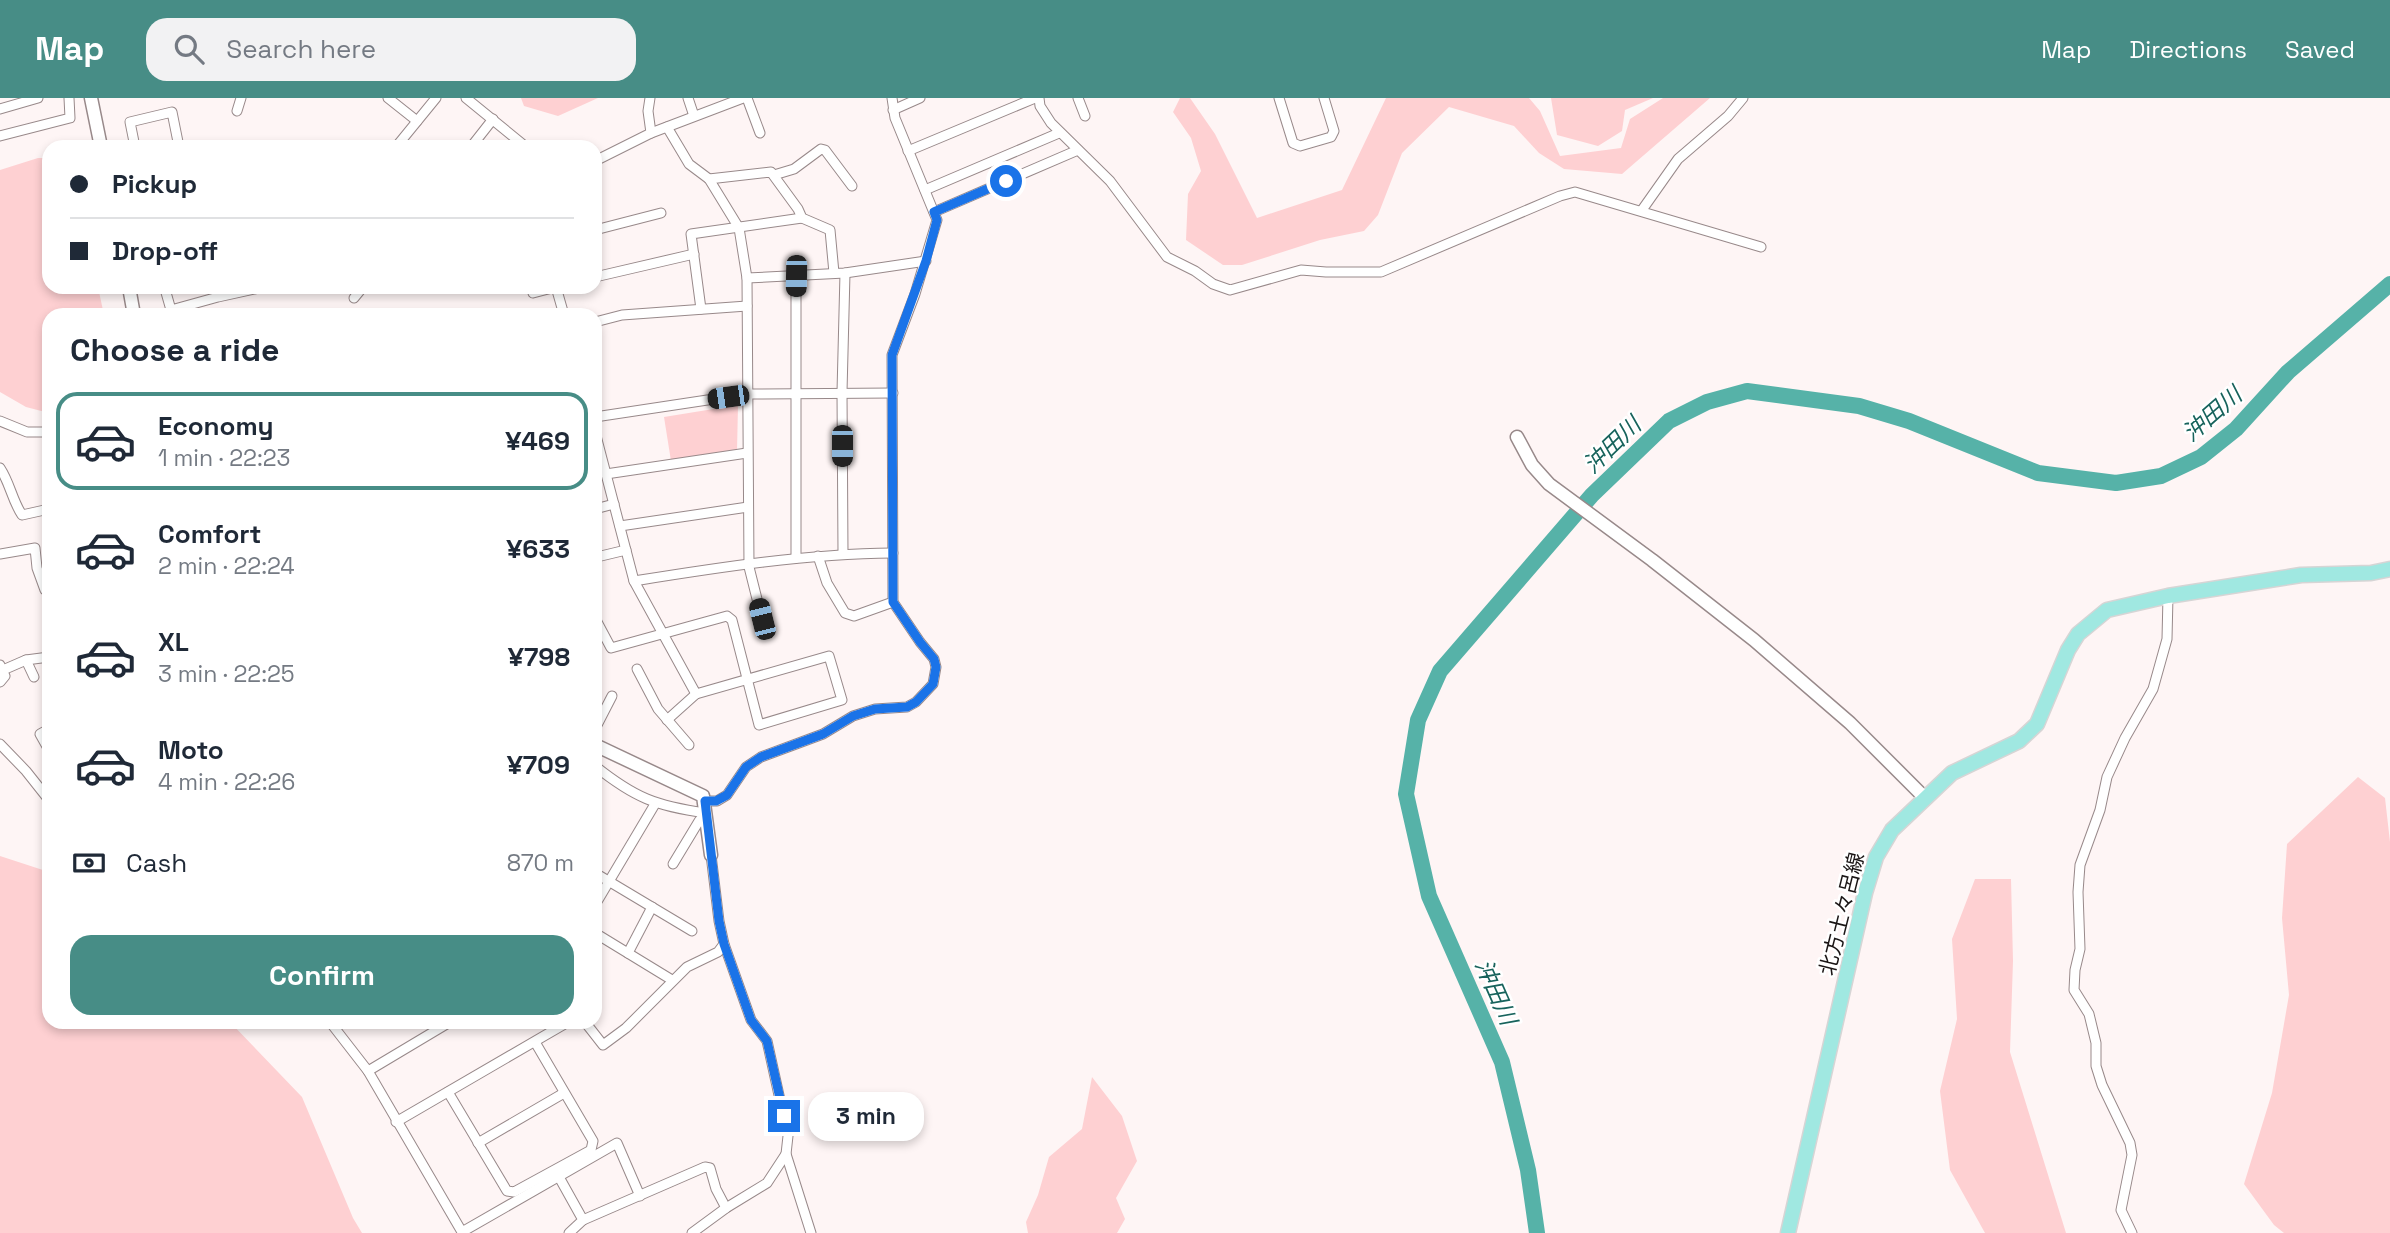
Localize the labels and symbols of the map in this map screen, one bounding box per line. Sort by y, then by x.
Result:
route start [990,165,1022,197]
car [786,255,807,297]
water label: 沖田川 [2176,378,2250,448]
car [706,384,751,410]
water label: 沖田川 [1577,408,1649,480]
car [832,425,853,467]
car [747,596,778,642]
street label: 北方土々呂線 [1813,849,1870,978]
water label: 沖田川 [1468,954,1525,1032]
callout: 3 min [808,1091,924,1140]
route end [768,1100,800,1132]

